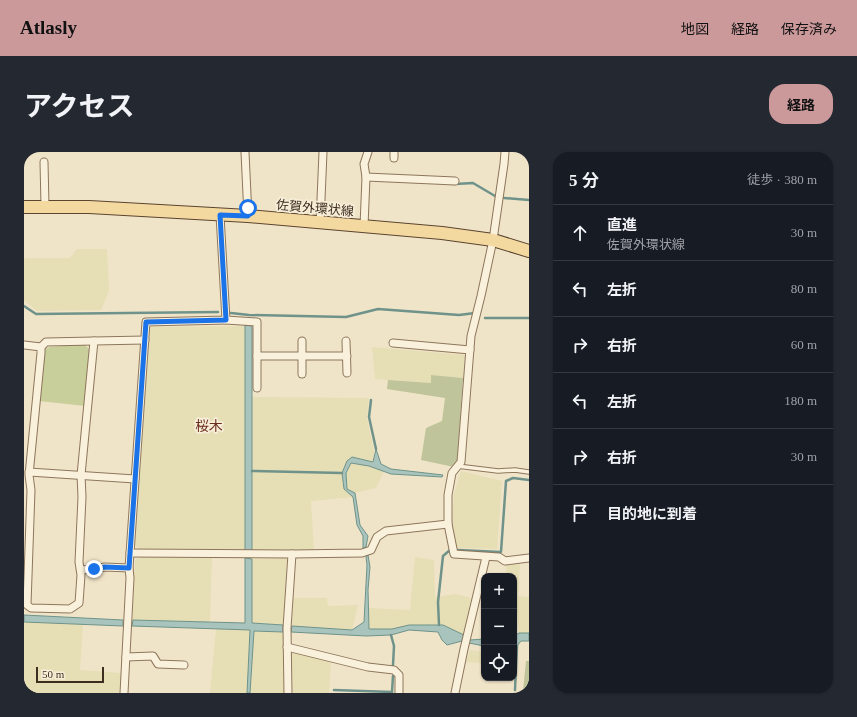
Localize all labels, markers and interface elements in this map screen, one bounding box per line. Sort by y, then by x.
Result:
text: Atlasly [20,17,77,38]
text: 地図 [681,22,709,37]
text: 経路 [731,22,759,37]
text: 保存済み [781,22,837,37]
button: 経路 [769,84,833,124]
text: アクセス [24,91,135,122]
text: 5 分 [569,171,599,190]
text: 徒歩 · 380 m [747,172,817,187]
street label: 佐賀外環状線 [275,197,355,219]
route start [239,199,257,217]
text: 直進 [607,217,637,233]
icon: ahead [569,222,591,244]
text: 30 m [791,225,817,240]
text: 佐賀外環状線 [607,237,685,252]
icon: left [569,278,591,300]
text: 80 m [791,281,817,296]
text: 左折 [607,282,637,298]
icon: right [569,334,591,356]
text: 60 m [791,337,817,352]
text: 右折 [607,338,637,354]
icon: left [569,390,591,412]
text: 180 m [784,393,817,408]
text: 左折 [607,394,637,410]
district label: 桜木 [195,419,223,434]
icon: right [569,446,591,468]
text: 30 m [791,449,817,464]
text: 右折 [607,450,637,466]
icon: arrive [569,502,591,524]
text: 目的地に到着 [607,506,697,522]
route end [85,560,103,578]
map controls [481,573,517,681]
button: + [481,573,517,609]
button: − [481,609,517,645]
button: locate [481,645,517,681]
scale bar [36,665,104,684]
text: 50 m [42,668,64,680]

